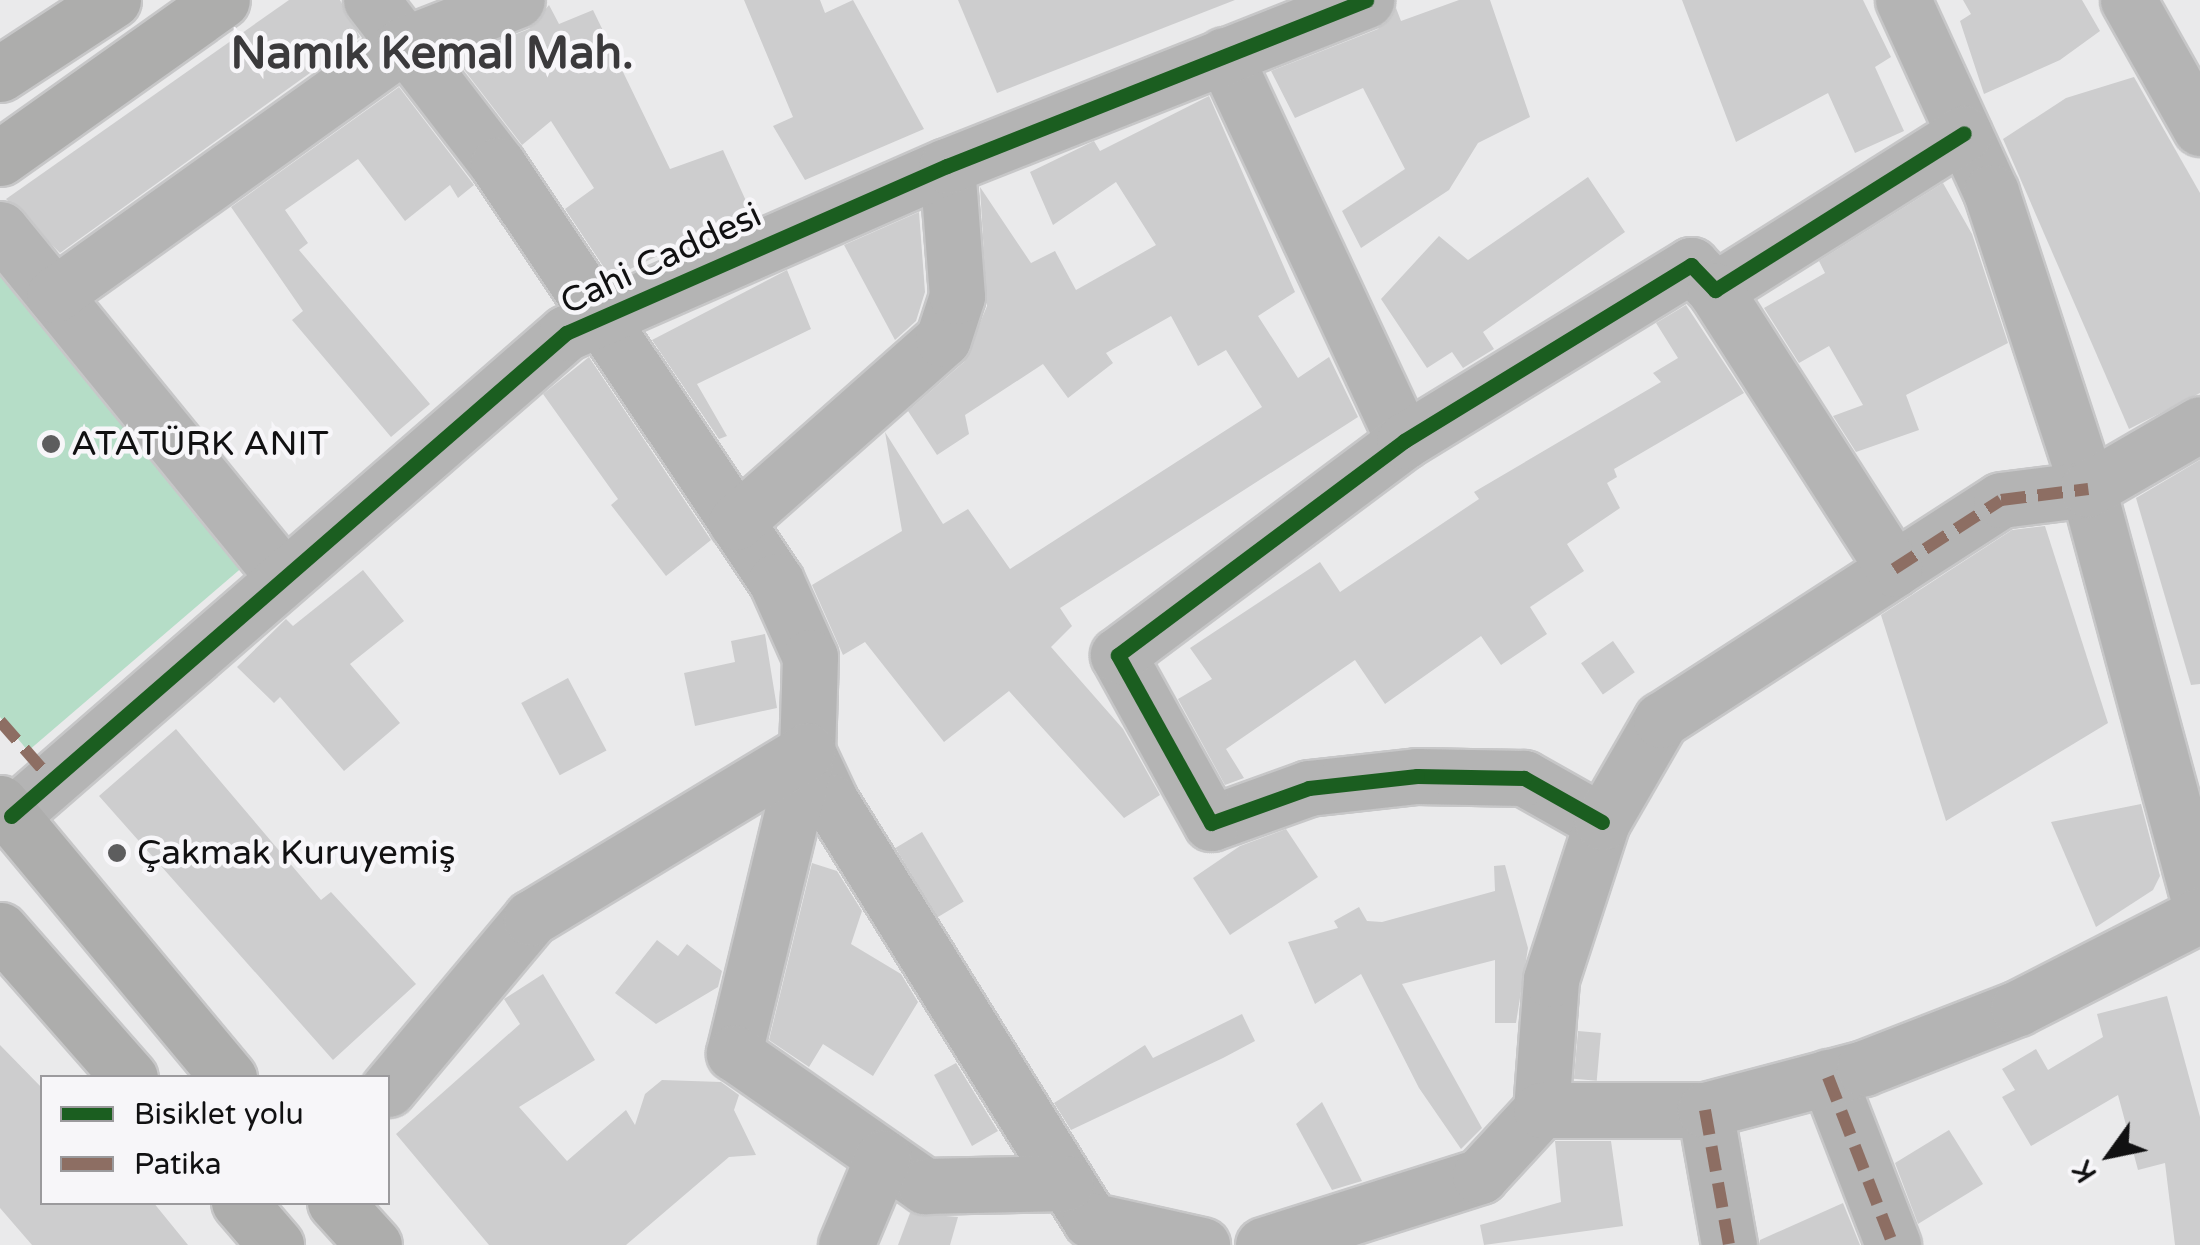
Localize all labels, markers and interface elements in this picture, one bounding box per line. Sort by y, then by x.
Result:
district label: Namık Kemal Mah. [230,28,634,82]
street label: Cahi Caddesi [554,194,768,324]
place label: ATATÜRK ANIT [71,423,329,465]
marker: ATATÜRK ANIT [40,433,62,455]
place label: Çakmak Kuruyemiş [137,832,456,874]
marker: Çakmak Kuruyemiş [106,842,128,864]
legend [40,1075,390,1205]
text: Bisiklet yolu [134,1096,304,1133]
north arrow [2060,1105,2160,1205]
text: Patika [134,1146,222,1183]
text: K [2065,1154,2104,1188]

